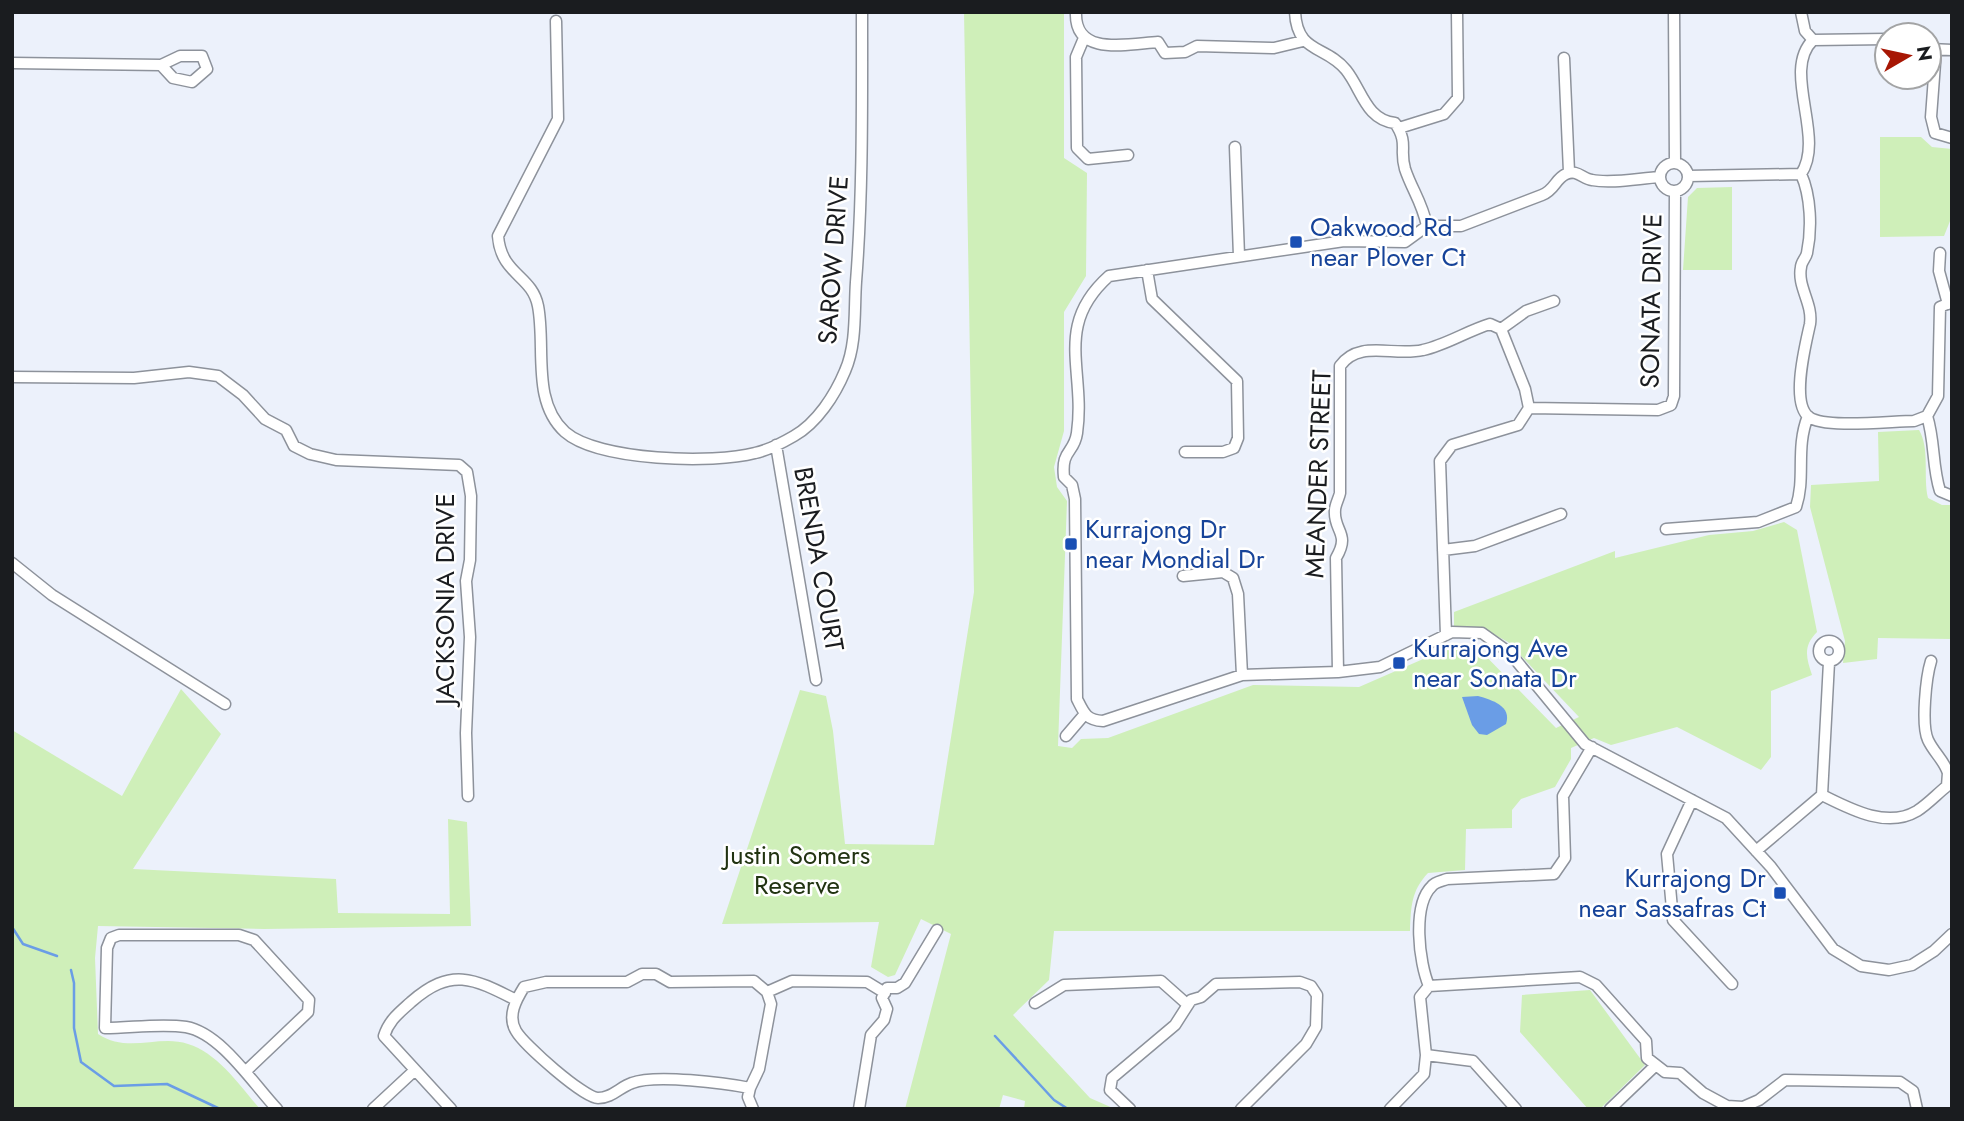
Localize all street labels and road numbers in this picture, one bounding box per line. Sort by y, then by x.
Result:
street label: SAROW DRIVE [808,174,858,346]
street label: SONATA DRIVE [1630,213,1672,389]
street label: MEANDER STREET [1295,369,1341,579]
street label: BRENDA COURT [784,464,854,654]
street label: JACKSONIA DRIVE [426,493,464,708]

